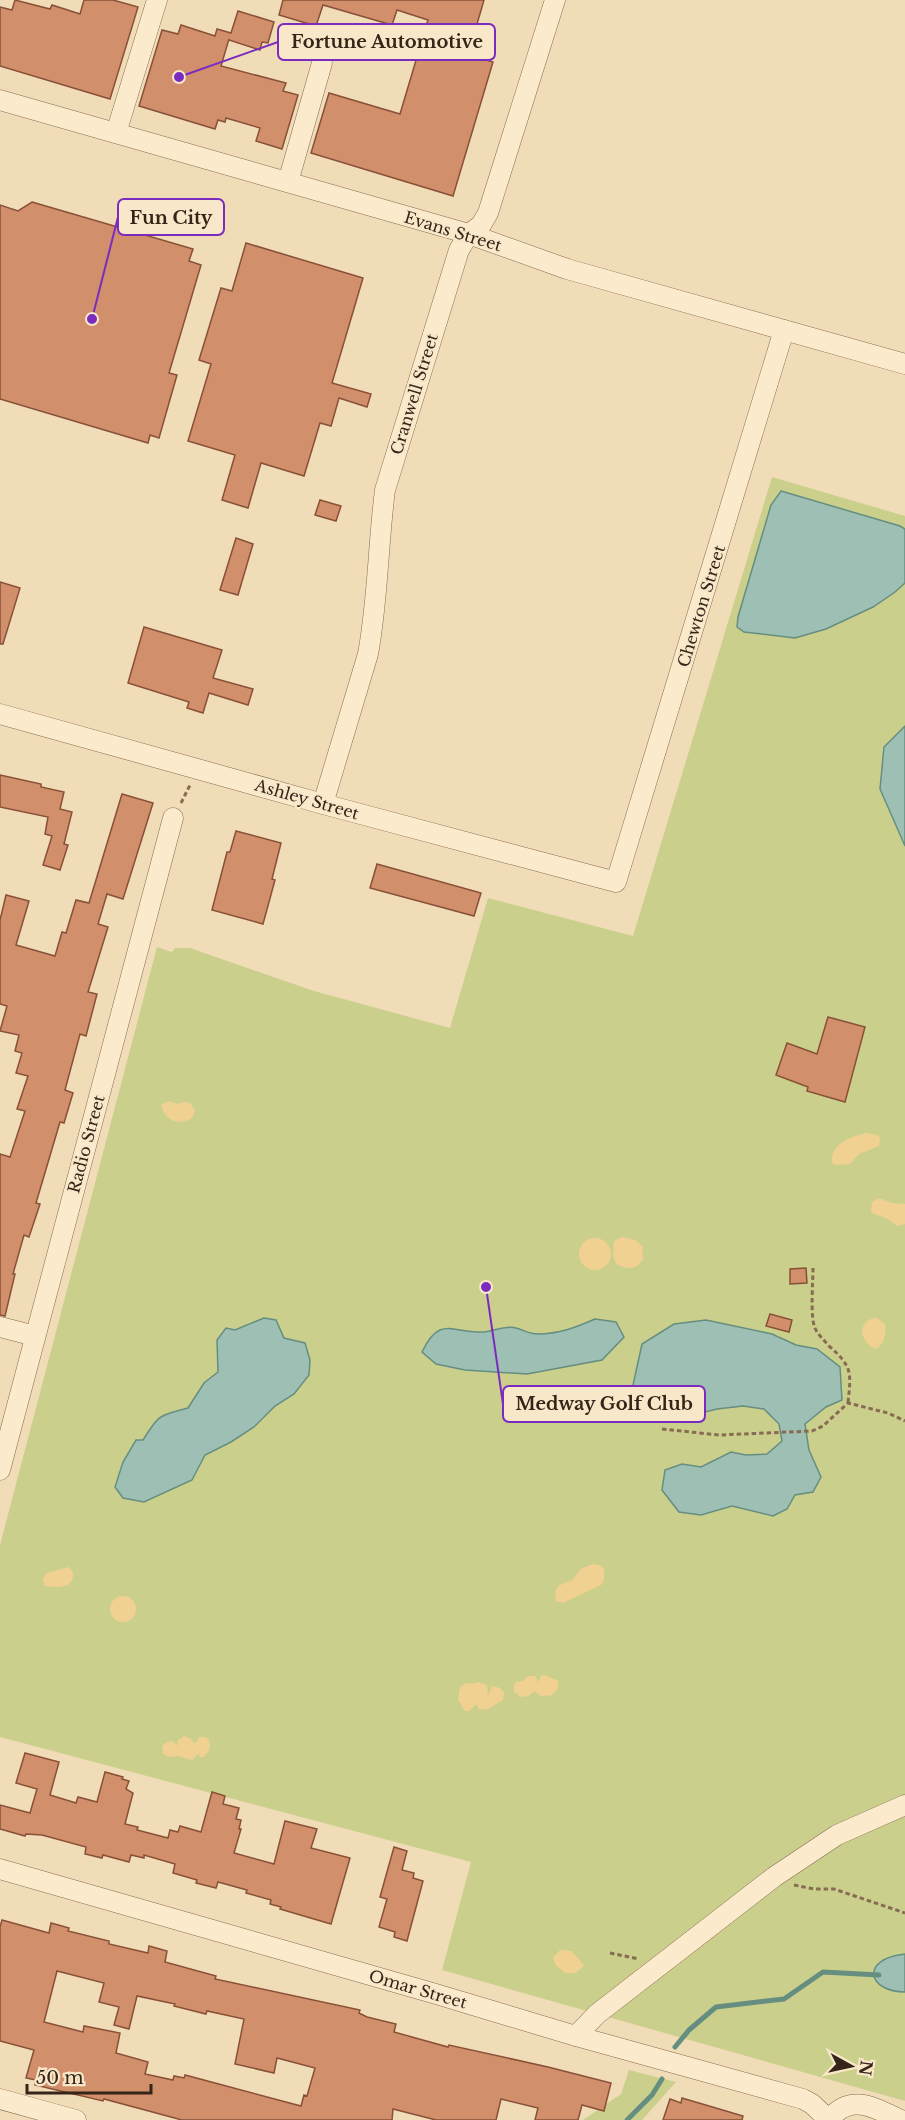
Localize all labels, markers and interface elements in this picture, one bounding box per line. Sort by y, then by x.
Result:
callout: Fortune Automotive [278,24,495,60]
text: Fortune Automotive [291,31,483,53]
callout: Fun City [118,199,224,235]
text: Fun City [130,207,213,229]
street label: Evans Street [402,207,504,255]
street label: Cranwell Street [386,331,442,457]
street label: Chewton Street [673,542,729,670]
street label: Ashley Street [252,774,361,823]
street label: Radio Street [63,1093,109,1195]
callout: Medway Golf Club [503,1386,705,1422]
text: Medway Golf Club [515,1393,693,1415]
street label: Omar Street [367,1965,469,2013]
north arrow [821,2036,881,2096]
scale bar [27,2057,152,2095]
text: N [855,2059,877,2077]
text: 50 m [36,2067,84,2089]

